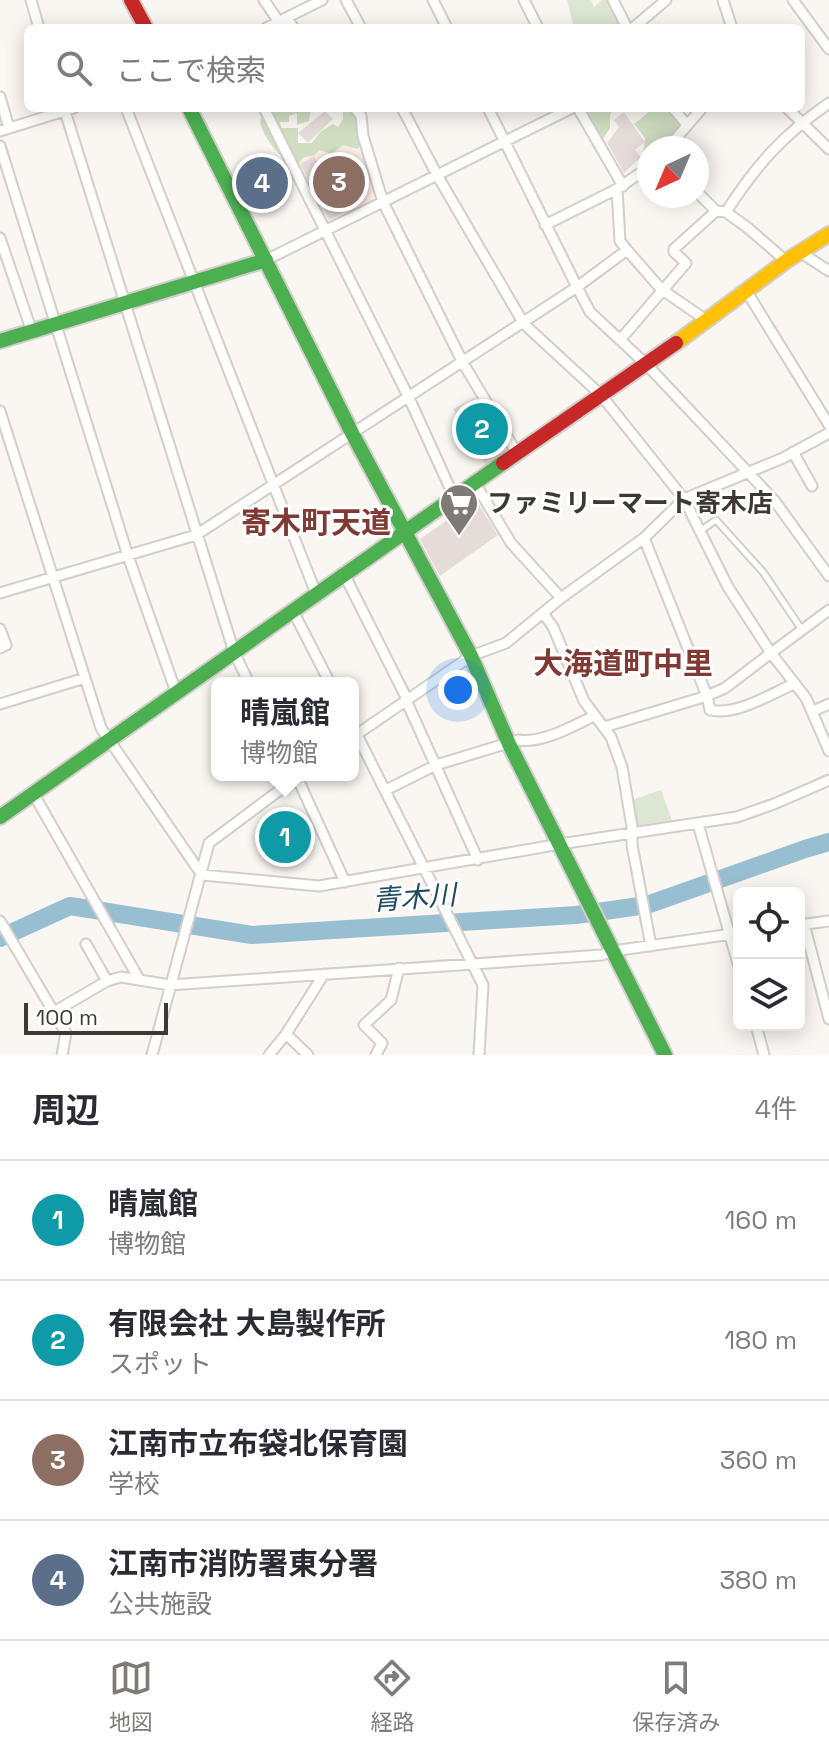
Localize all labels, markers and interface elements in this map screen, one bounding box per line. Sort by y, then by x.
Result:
search box [24,24,805,112]
icon: search [52,46,96,90]
text: ここで検索 [116,51,266,90]
north arrow [637,136,709,208]
pin: 3 [313,152,365,212]
pin: 4 [236,153,288,213]
pin: 2 [456,399,508,459]
supermarket icon: ファミリーマート寄木店 [438,482,480,537]
place label: ファミリーマート寄木店 [487,486,773,520]
district label: 寄木町天道 [241,503,391,542]
district label: 大海道町中里 [533,644,713,683]
your location [438,670,478,710]
popup [211,677,359,781]
text: 晴嵐館 [240,693,330,732]
text: 博物館 [240,736,318,770]
pin: 1 [259,807,311,867]
water label: 青木川 [371,876,460,918]
map controls [733,887,805,1031]
button: locate [733,887,805,959]
button: layers [733,959,805,1031]
scale bar [24,999,168,1035]
text: 100 m [36,1003,98,1031]
text: 周辺 [32,1089,100,1132]
text: 4件 [755,1092,797,1126]
text: 晴嵐館 [108,1184,198,1223]
text: 1 [52,1203,64,1237]
text: 160 m [725,1203,797,1237]
text: 博物館 [108,1227,186,1261]
text: 有限会社 大島製作所 [108,1304,386,1343]
text: 2 [50,1323,66,1357]
text: 180 m [724,1323,797,1357]
text: スポット [108,1347,212,1381]
text: 江南市立布袋北保育園 [108,1424,408,1463]
text: 3 [50,1443,66,1477]
text: 360 m [720,1443,797,1477]
text: 学校 [108,1467,160,1501]
text: 江南市消防署東分署 [108,1544,378,1583]
text: 4 [50,1563,66,1597]
text: 380 m [719,1563,797,1597]
text: 公共施設 [108,1587,212,1621]
tab: 地図 [109,1656,153,1736]
tab: 経路 [370,1656,414,1736]
tab: 保存済み [632,1656,720,1736]

